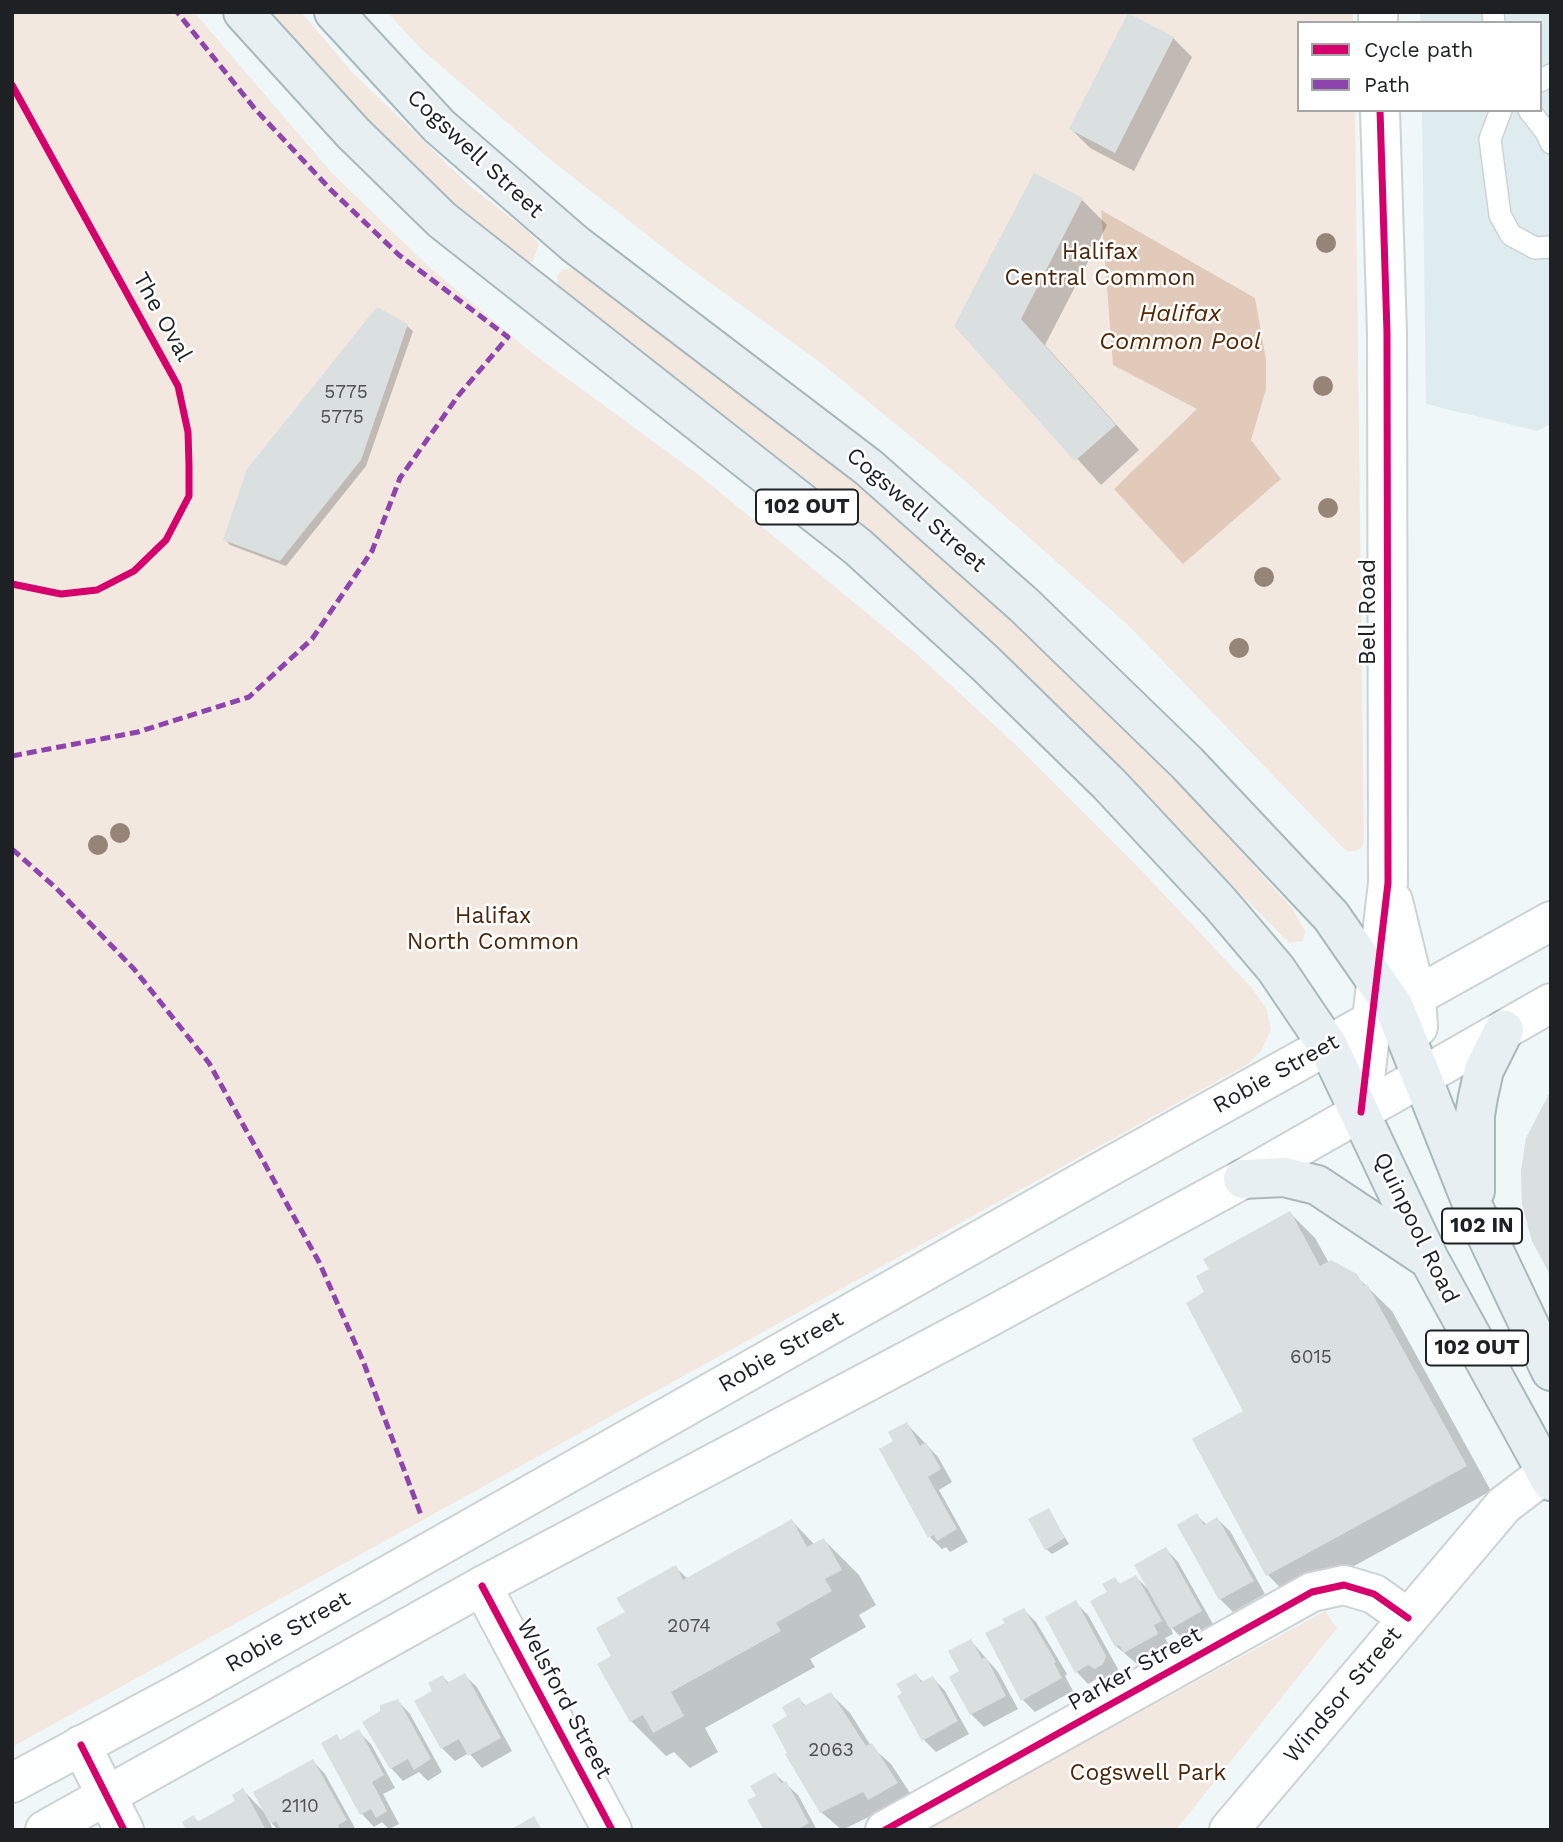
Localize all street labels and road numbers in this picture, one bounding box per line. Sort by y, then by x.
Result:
street label: Cogswell Street [401,84,549,224]
street label: The Oval [126,268,198,366]
street label: Cogswell Street [840,442,992,578]
road number: 102 OUT [756,490,858,524]
street label: Bell Road [1354,559,1382,665]
street label: Robie Street [1208,1028,1344,1120]
street label: Quinpool Road [1367,1148,1465,1308]
road number: 102 IN [1442,1208,1522,1244]
street label: Robie Street [714,1305,848,1399]
road number: 102 OUT [1426,1330,1528,1366]
street label: Robie Street [221,1585,355,1679]
street label: Welsford Street [510,1614,618,1784]
street label: Parker Street [1063,1621,1207,1717]
street label: Windsor Street [1278,1621,1408,1769]

